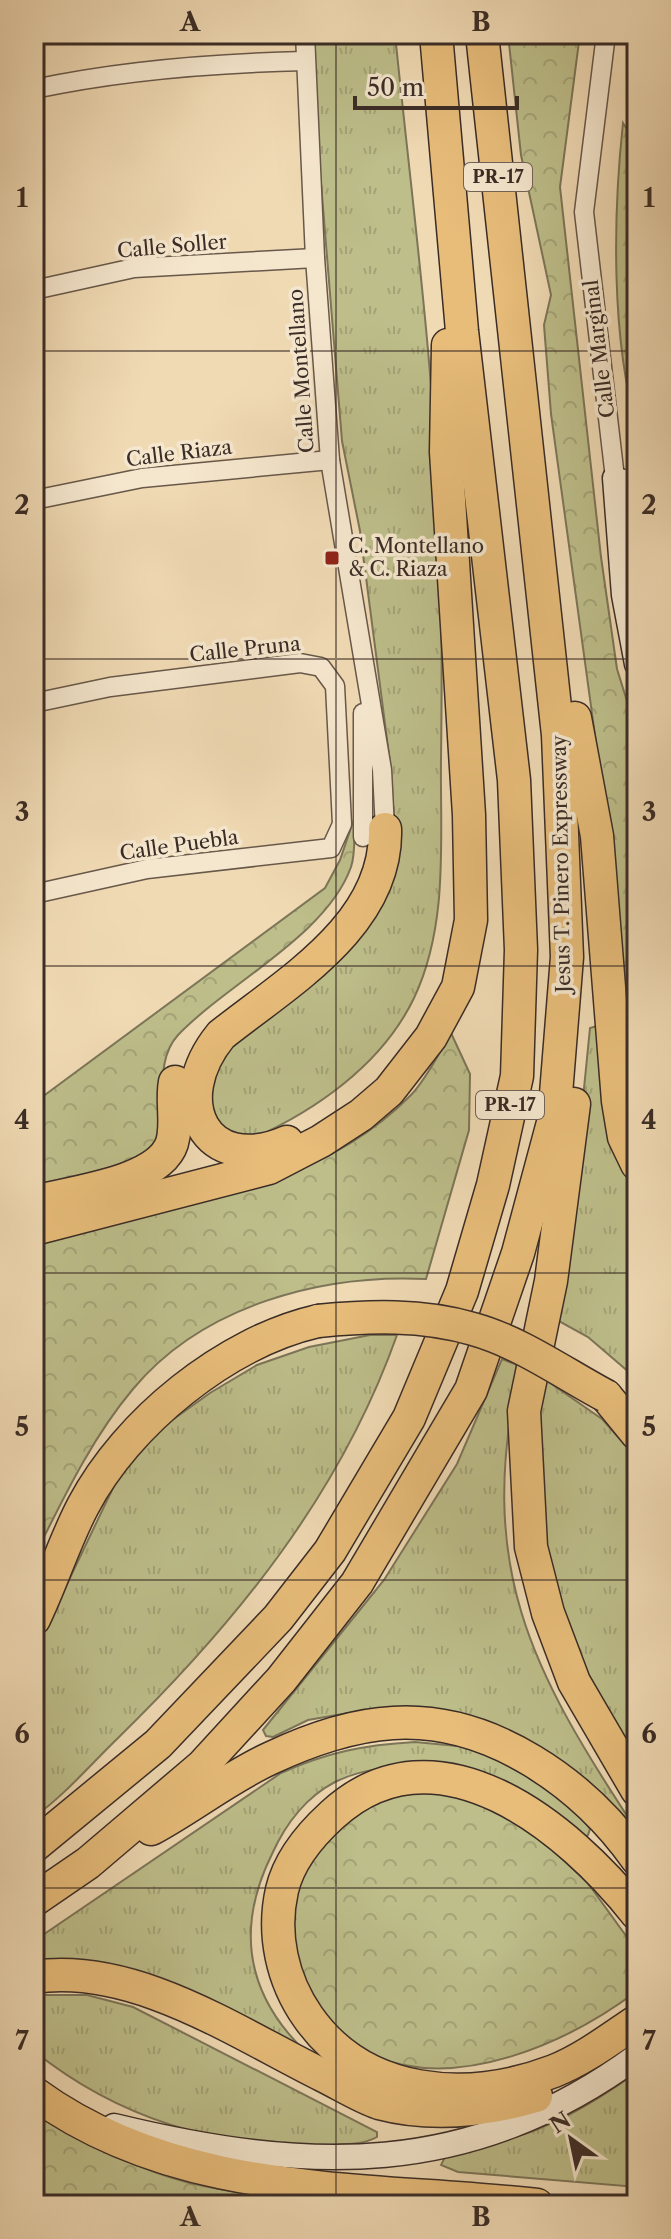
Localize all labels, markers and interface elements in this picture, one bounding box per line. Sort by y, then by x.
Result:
text: A [179,6,201,38]
text: B [471,6,491,38]
scale bar [355,60,517,110]
text: 50 m [367,73,424,102]
road number: PR-17 [464,163,532,191]
text: 1 [16,182,28,214]
text: 1 [643,182,655,214]
street label: Calle Soller [116,229,228,263]
street label: Calle Marginal [579,279,619,419]
street label: Calle Montellano [283,288,319,454]
street label: Calle Riaza [125,435,234,471]
text: 2 [14,489,30,521]
text: 2 [641,489,657,521]
place label: C. Montellano & C. Riaza [348,534,484,581]
marker: C. Montellano & C. Riaza [323,549,341,567]
street label: Calle Pruna [188,631,302,667]
street label: Jesus T. Pinero Expressway [547,734,575,996]
text: 3 [15,796,29,828]
text: 3 [642,796,656,828]
street label: Calle Puebla [118,825,240,865]
road number: PR-17 [476,1091,544,1119]
text: 4 [14,1104,30,1136]
text: 4 [641,1104,657,1136]
text: 5 [15,1411,29,1443]
text: 5 [642,1411,656,1443]
text: 6 [14,1718,30,1750]
text: 6 [641,1718,657,1750]
text: 7 [15,2025,29,2057]
text: 7 [642,2025,656,2057]
north arrow [531,2099,611,2179]
text: N [545,2106,576,2139]
text: A [179,2201,201,2233]
text: B [471,2201,491,2233]

